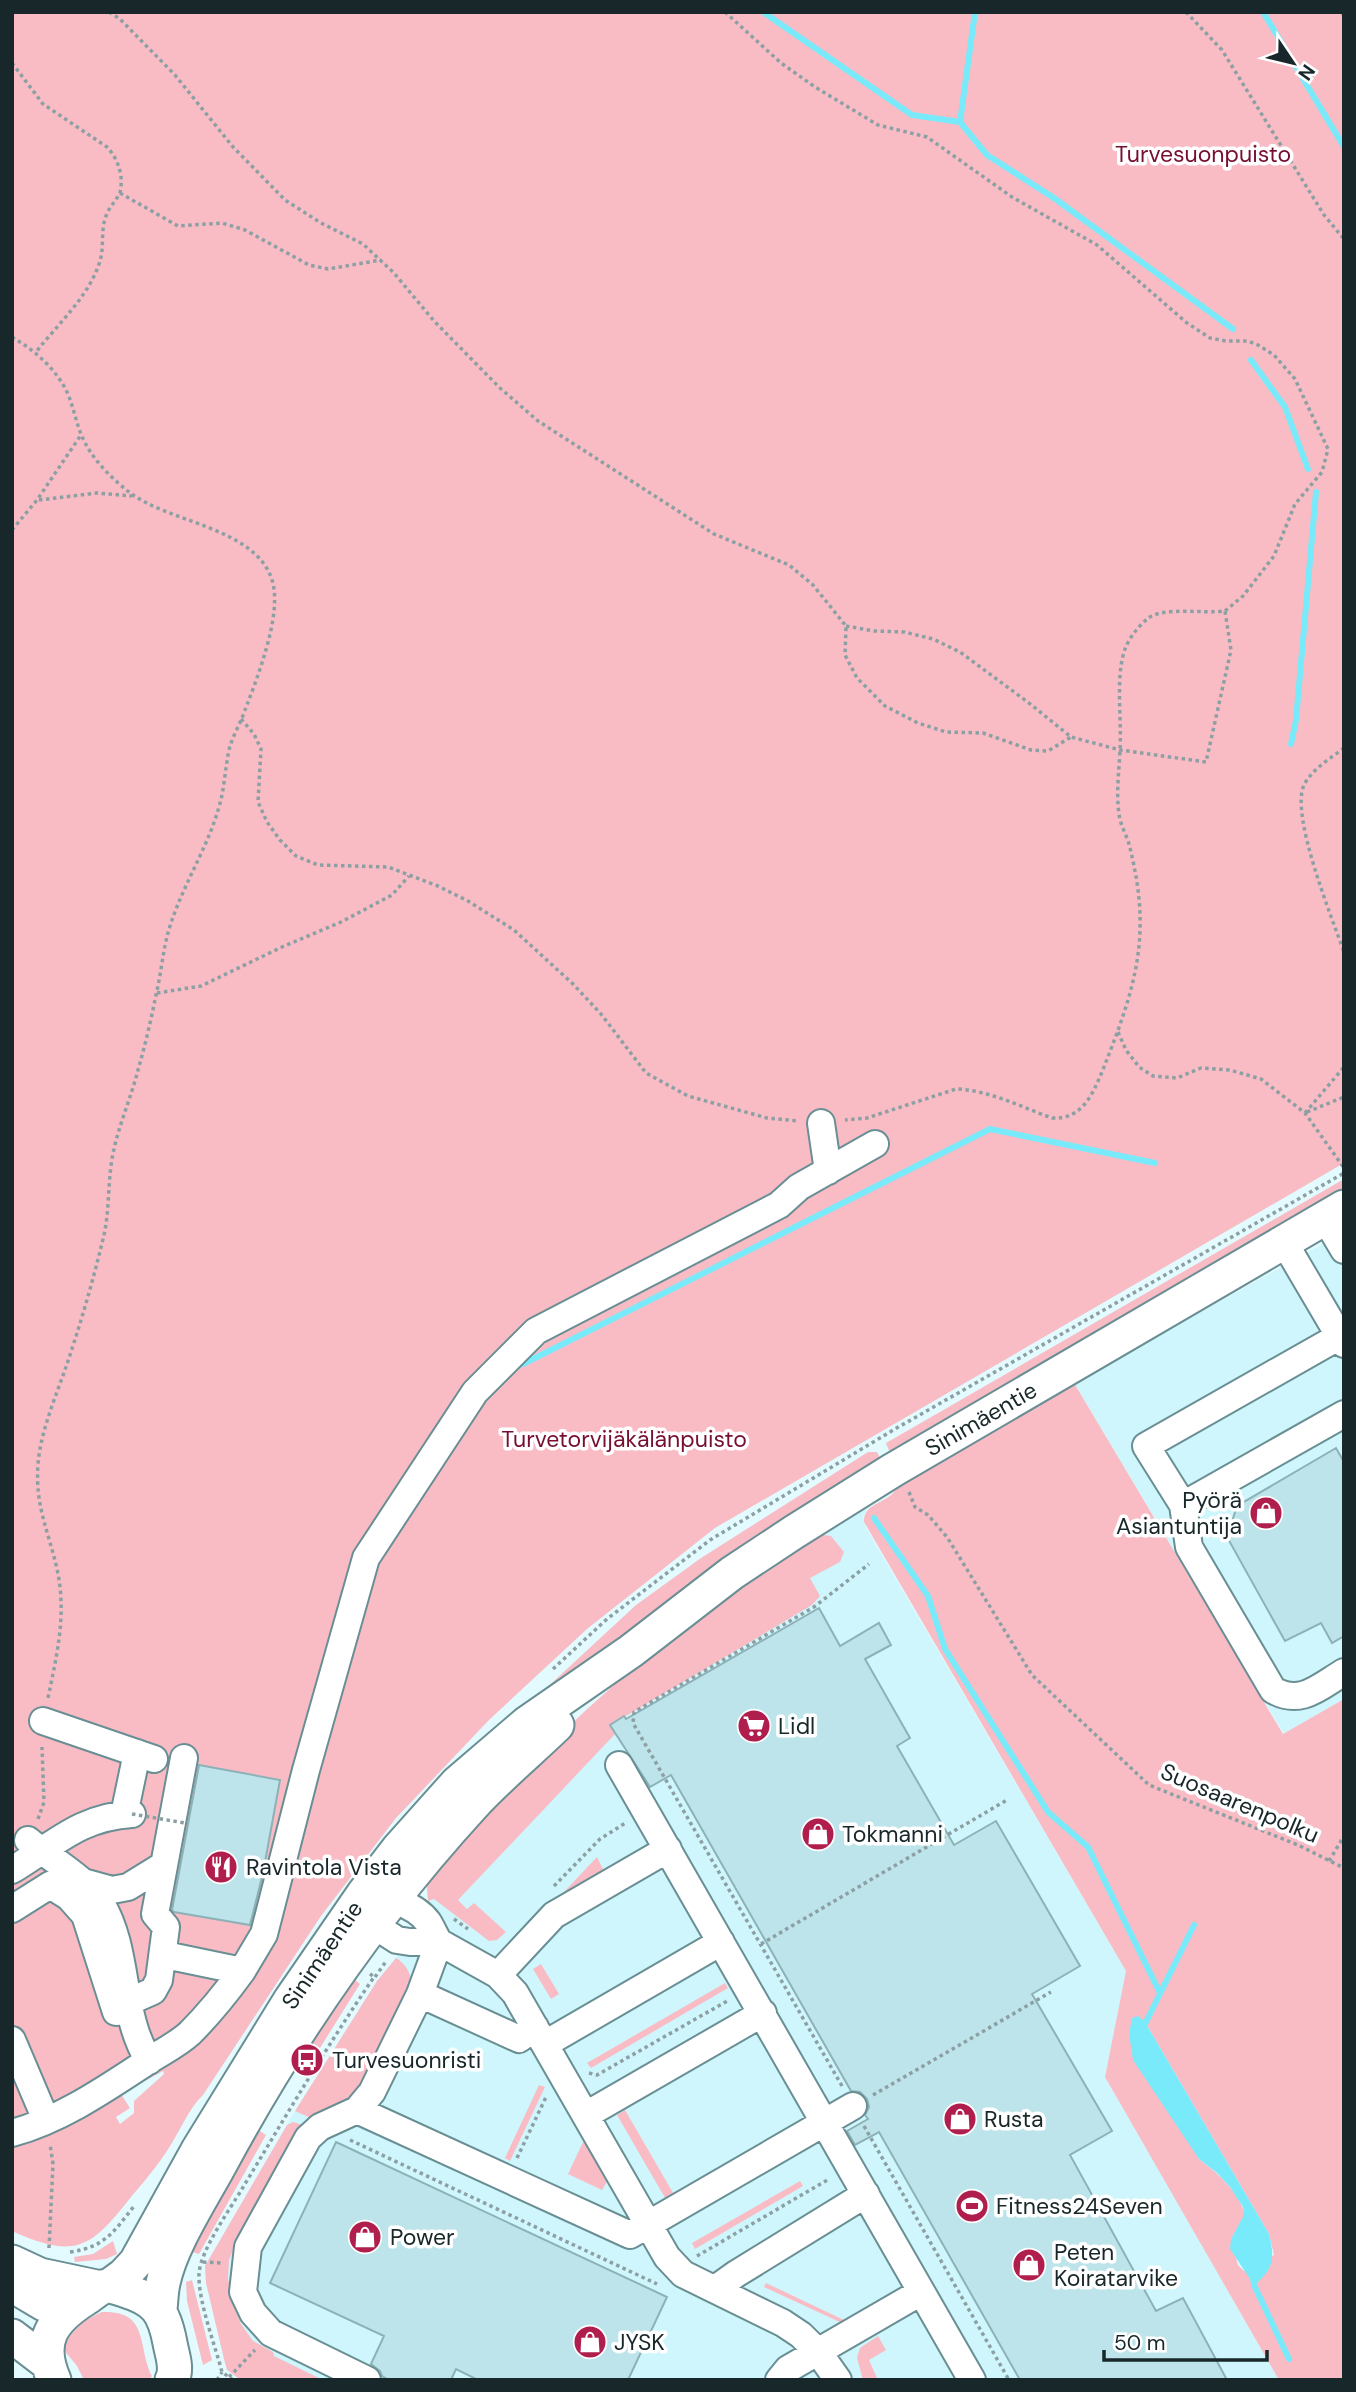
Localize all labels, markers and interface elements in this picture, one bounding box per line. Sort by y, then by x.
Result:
north arrow [1258,28,1328,98]
text: N [1292,60,1321,85]
park label: Turvesuonpuisto [1115,139,1291,169]
street label: Sinimäentie [920,1375,1042,1463]
park label: Turvetorvijäkälänpuisto [501,1424,747,1454]
place label: Pyörä Asiantuntija [1116,1485,1242,1541]
shop icon: Pyörä Asiantuntija [1247,1494,1285,1532]
supermarket icon: Lidl [735,1707,773,1745]
place label: Lidl [778,1711,815,1741]
street label: Suosaarenpolku [1156,1756,1324,1850]
shop icon: Tokmanni [799,1815,837,1853]
place label: Tokmanni [842,1819,943,1849]
restaurant icon: Ravintola Vista [202,1848,240,1886]
place label: Ravintola Vista [246,1852,402,1882]
street label: Sinimäentie [275,1895,369,2015]
bus stop icon: Turvesuonristi [288,2041,326,2079]
place label: Turvesuonristi [332,2045,481,2075]
shop icon: Rusta [941,2100,979,2138]
place label: Rusta [984,2104,1043,2134]
sports icon: Fitness24Seven [953,2187,991,2225]
place label: Fitness24Seven [996,2191,1163,2221]
shop icon: Power [346,2218,384,2256]
place label: Power [390,2222,455,2252]
place label: Peten Koiratarvike [1054,2237,1178,2293]
shop icon: Peten Koiratarvike [1010,2246,1048,2284]
scale bar [1104,2318,1267,2362]
shop icon: JYSK [571,2323,609,2361]
place label: JYSK [614,2327,665,2357]
text: 50 m [1114,2329,1165,2357]

